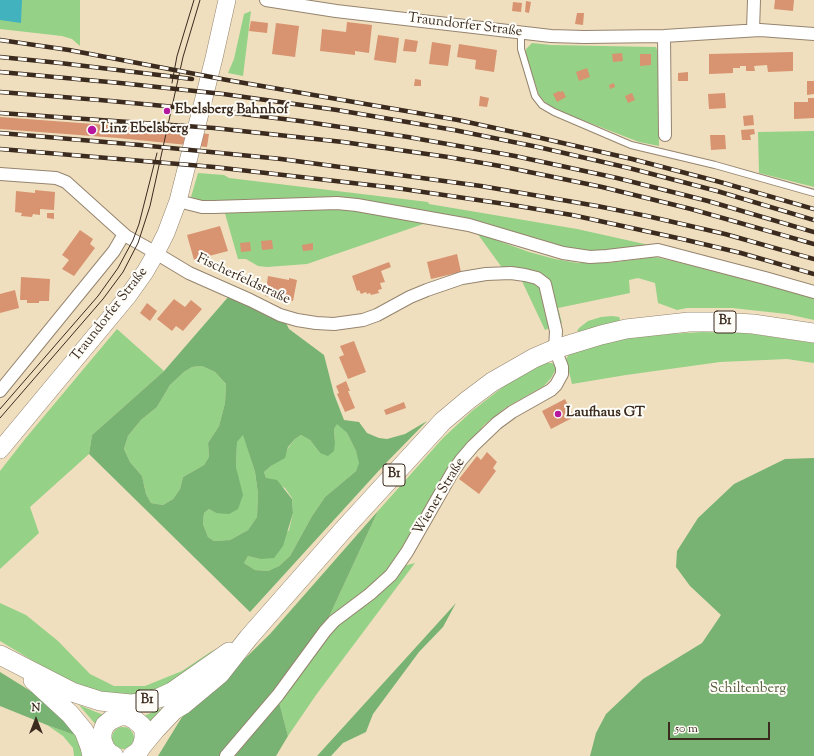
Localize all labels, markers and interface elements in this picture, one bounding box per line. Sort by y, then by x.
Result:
street label: Traundorfer Straße [407,11,523,41]
place label: Ebelsberg Bahnhof [175,103,289,119]
marker: Ebelsberg Bahnhof [162,106,172,116]
place label: Linz Ebelsberg [101,122,188,138]
marker: Linz Ebelsberg [86,124,98,136]
street label: Fischerfeldstraße [193,251,293,309]
street label: Traundorfer Straße [68,265,152,365]
road number: B1 [714,311,736,333]
place label: Laufhaus GT [566,406,645,422]
marker: Laufhaus GT [553,409,563,419]
street label: Wiener Straße [410,455,470,539]
road number: B1 [383,464,405,486]
park label: Schiltenberg [710,682,786,698]
road number: B1 [136,690,158,712]
north arrow [16,700,56,740]
text: N [32,700,40,716]
scale bar [670,714,772,740]
text: 50 m [675,720,698,738]

